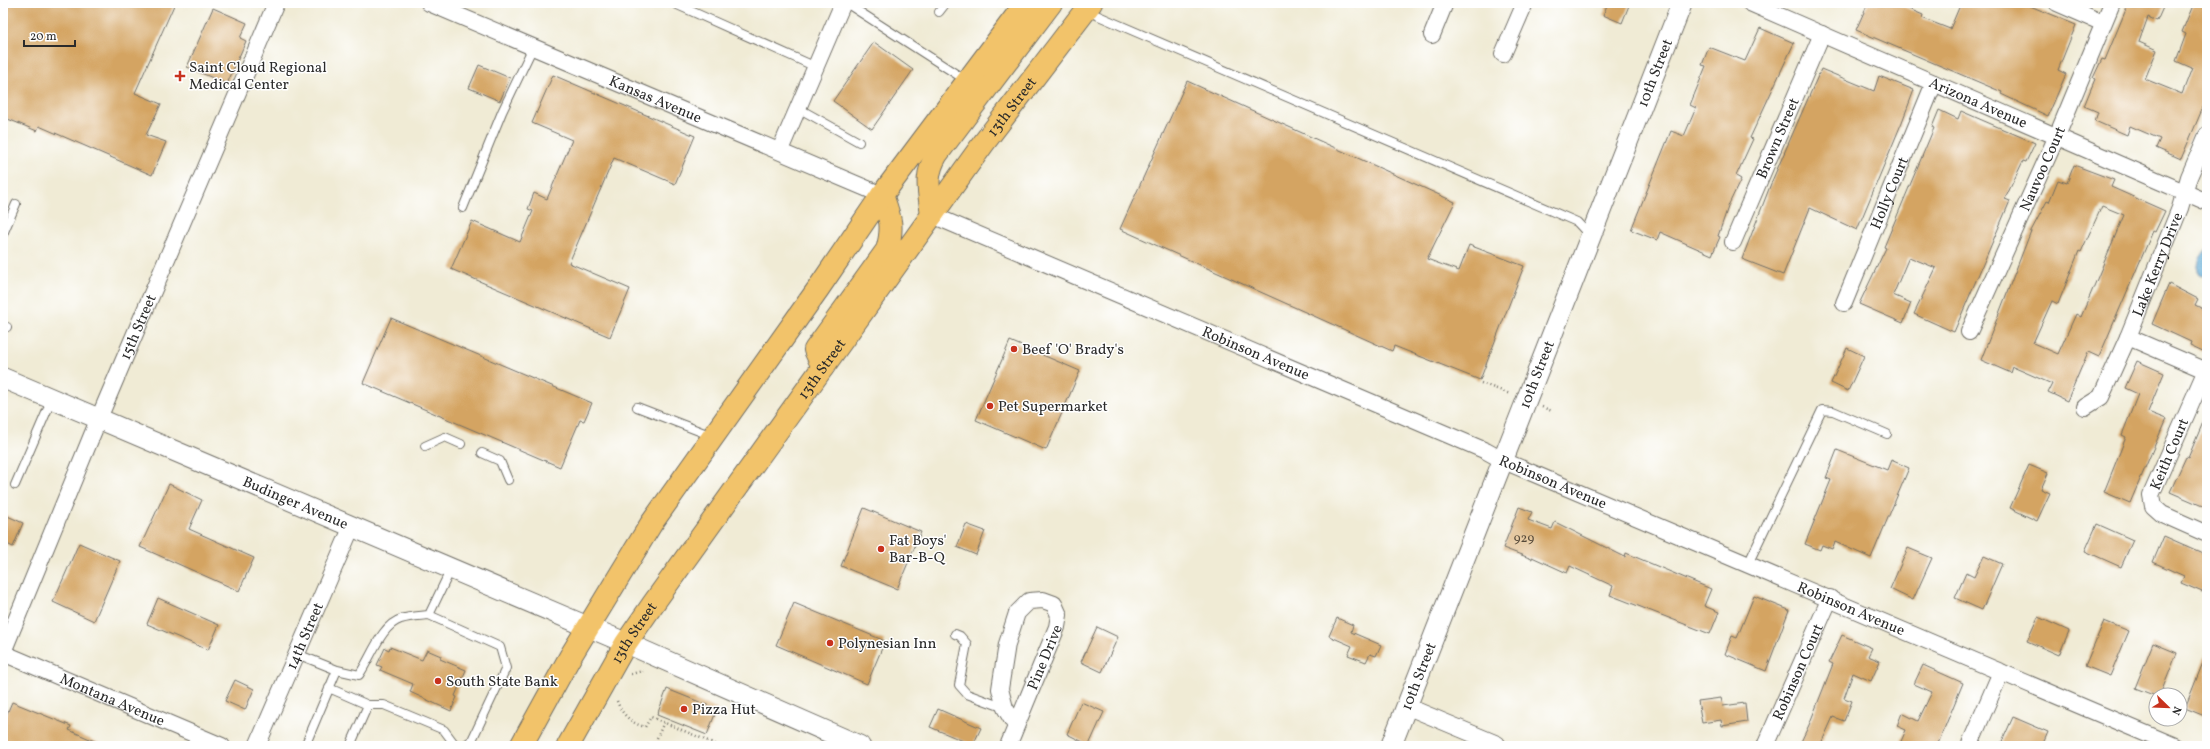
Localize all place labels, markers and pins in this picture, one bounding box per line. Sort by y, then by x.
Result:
place label: Saint Cloud Regional Medical Center [189,58,327,96]
marker: Saint Cloud Regional Medical Center [174,70,186,82]
place label: Beef 'O' Brady's [1022,340,1124,361]
marker: Beef 'O' Brady's [1009,344,1019,354]
place label: Pet Supermarket [998,397,1108,418]
marker: Pet Supermarket [985,401,995,411]
place label: Fat Boys' Bar-B-Q [889,531,947,569]
marker: Fat Boys' Bar-B-Q [876,544,886,554]
place label: Polynesian Inn [838,634,937,655]
marker: Polynesian Inn [825,638,835,648]
place label: South State Bank [446,672,558,693]
marker: South State Bank [433,676,443,686]
place label: Pizza Hut [692,700,756,721]
marker: Pizza Hut [679,704,689,714]

